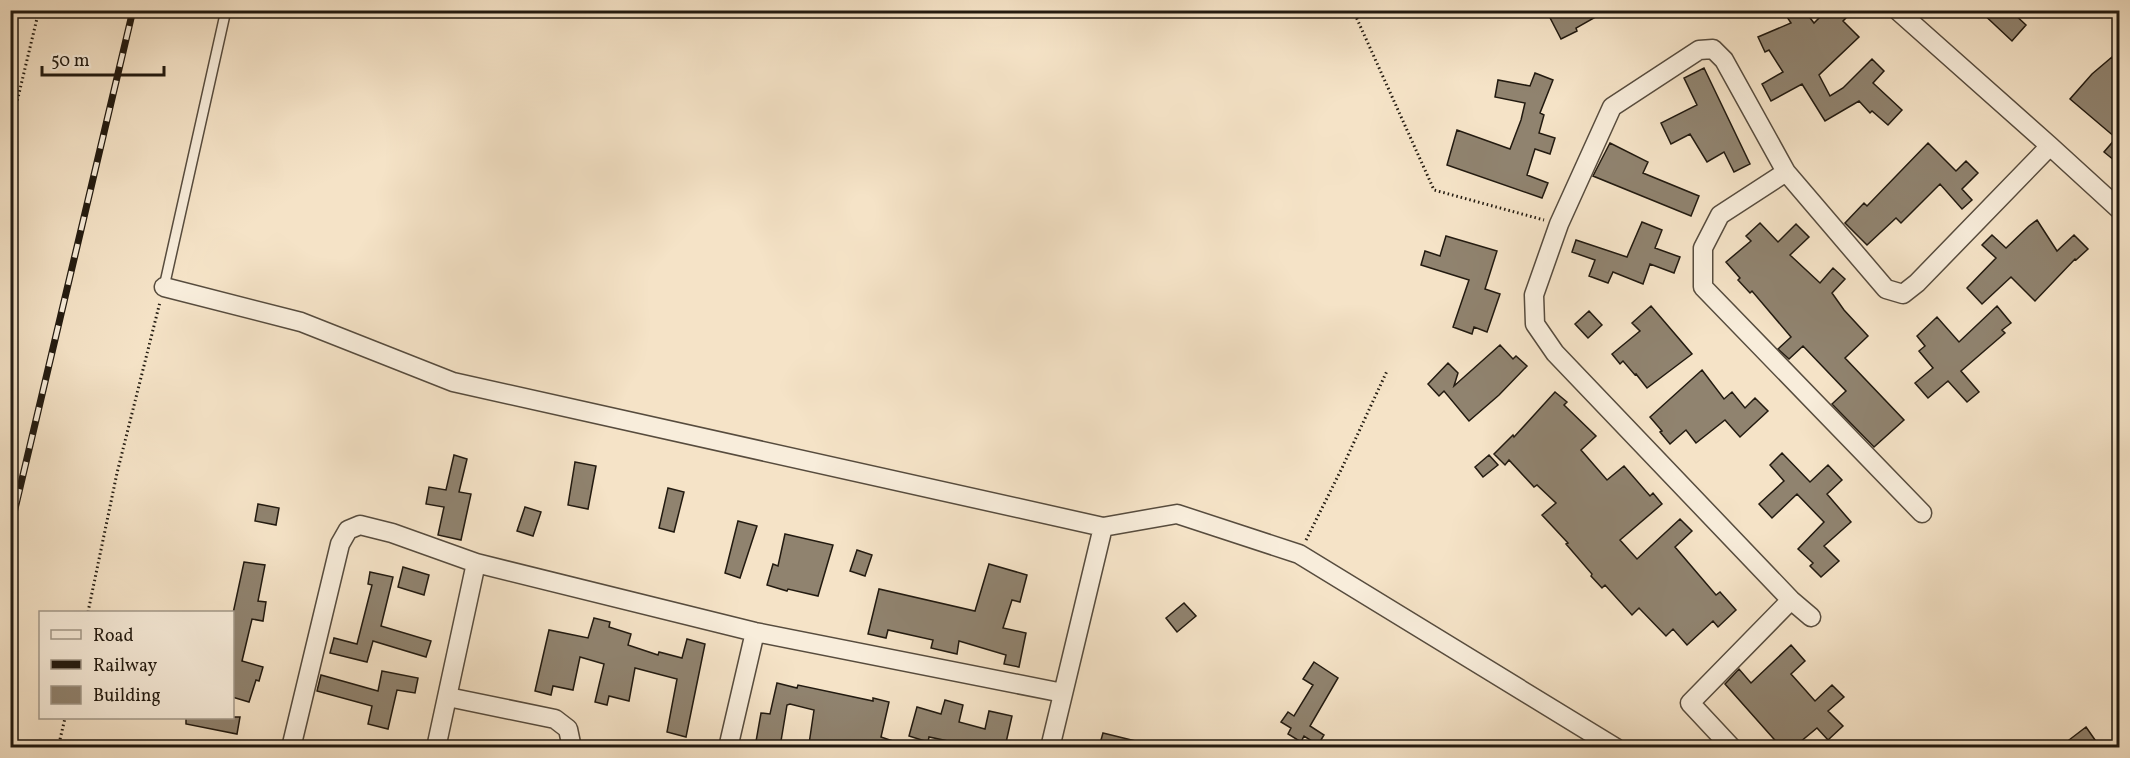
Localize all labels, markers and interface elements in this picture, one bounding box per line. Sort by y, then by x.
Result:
scale bar [42,39,164,77]
text: 50 m [51,49,90,74]
legend [39,611,234,719]
text: Road [93,624,134,649]
text: Railway [93,654,157,679]
text: Building [93,684,161,709]

